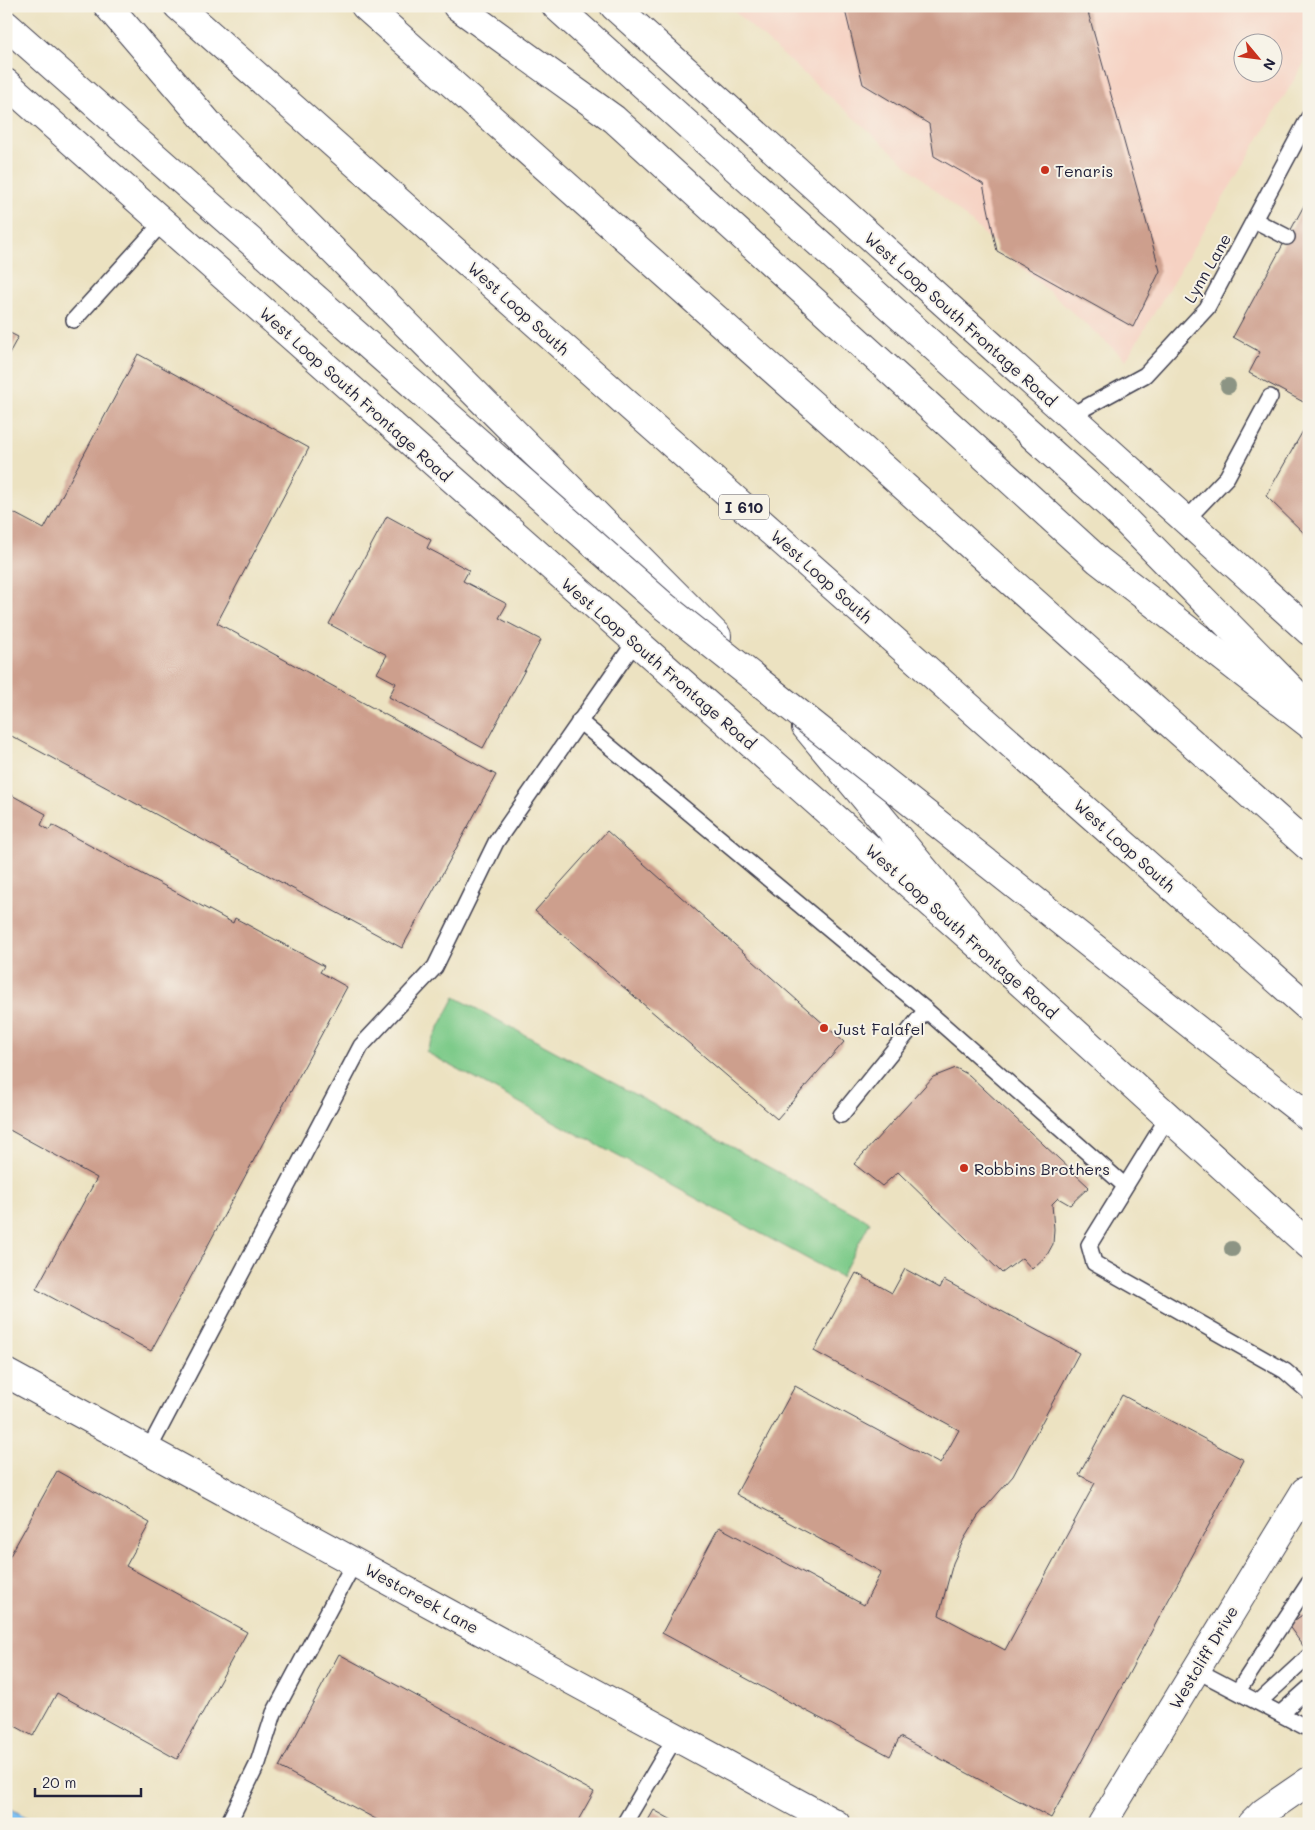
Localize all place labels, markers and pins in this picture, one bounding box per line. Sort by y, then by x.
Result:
place label: Tenaris [1055,160,1113,181]
marker: Tenaris [1039,164,1051,176]
place label: Just Falafel [834,1018,925,1039]
marker: Just Falafel [818,1022,830,1034]
place label: Robbins Brothers [974,1158,1110,1179]
marker: Robbins Brothers [958,1162,970,1174]

